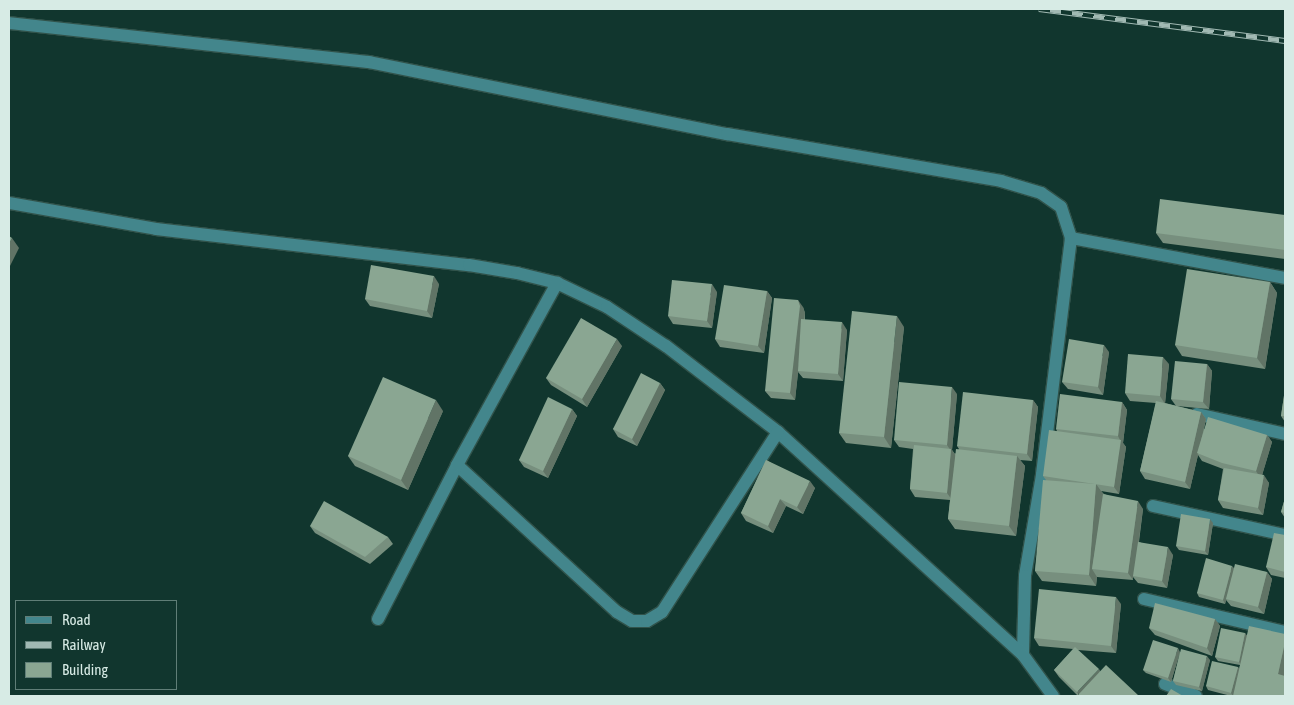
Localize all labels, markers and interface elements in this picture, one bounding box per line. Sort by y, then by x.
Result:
legend [15,600,178,690]
text: Road [62,611,91,628]
text: Railway [62,636,106,653]
text: Building [62,661,108,678]

